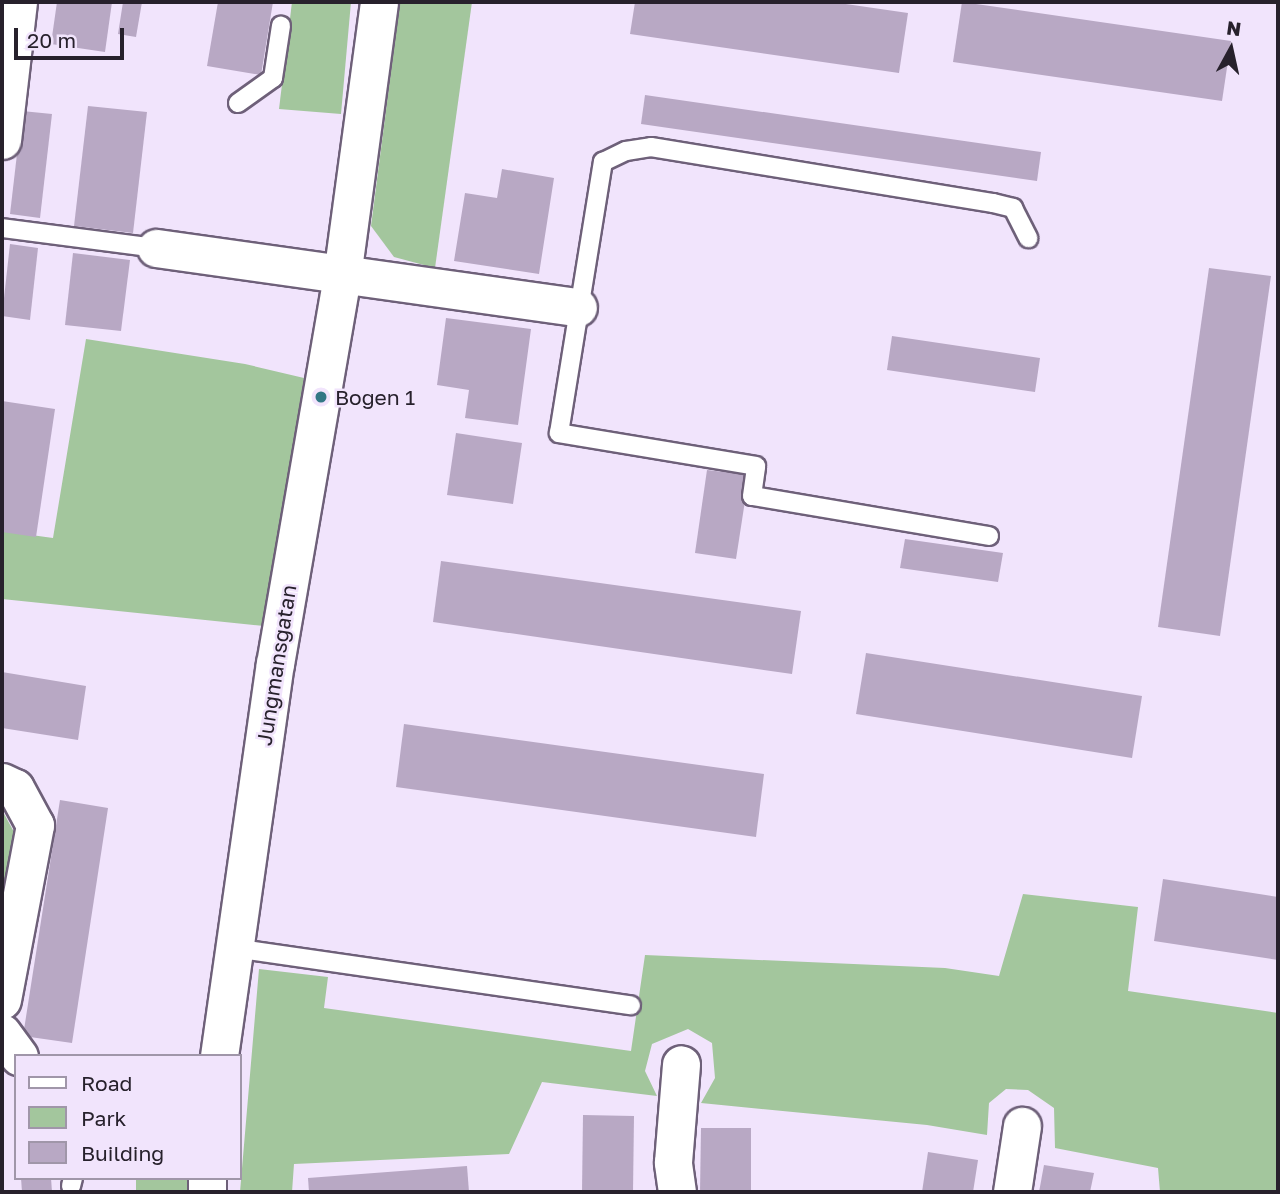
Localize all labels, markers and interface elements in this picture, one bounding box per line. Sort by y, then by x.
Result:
scale bar [18,14,128,58]
north arrow [1196,14,1266,84]
text: N [1225,15,1243,40]
text: 20 m [27,27,76,53]
place label: Bogen 1 [335,384,415,410]
marker: Bogen 1 [313,389,329,405]
street label: Jungmansgatan [251,583,301,747]
legend [14,1054,242,1180]
text: Road [81,1070,132,1096]
text: Park [81,1105,126,1131]
text: Building [81,1140,164,1166]

